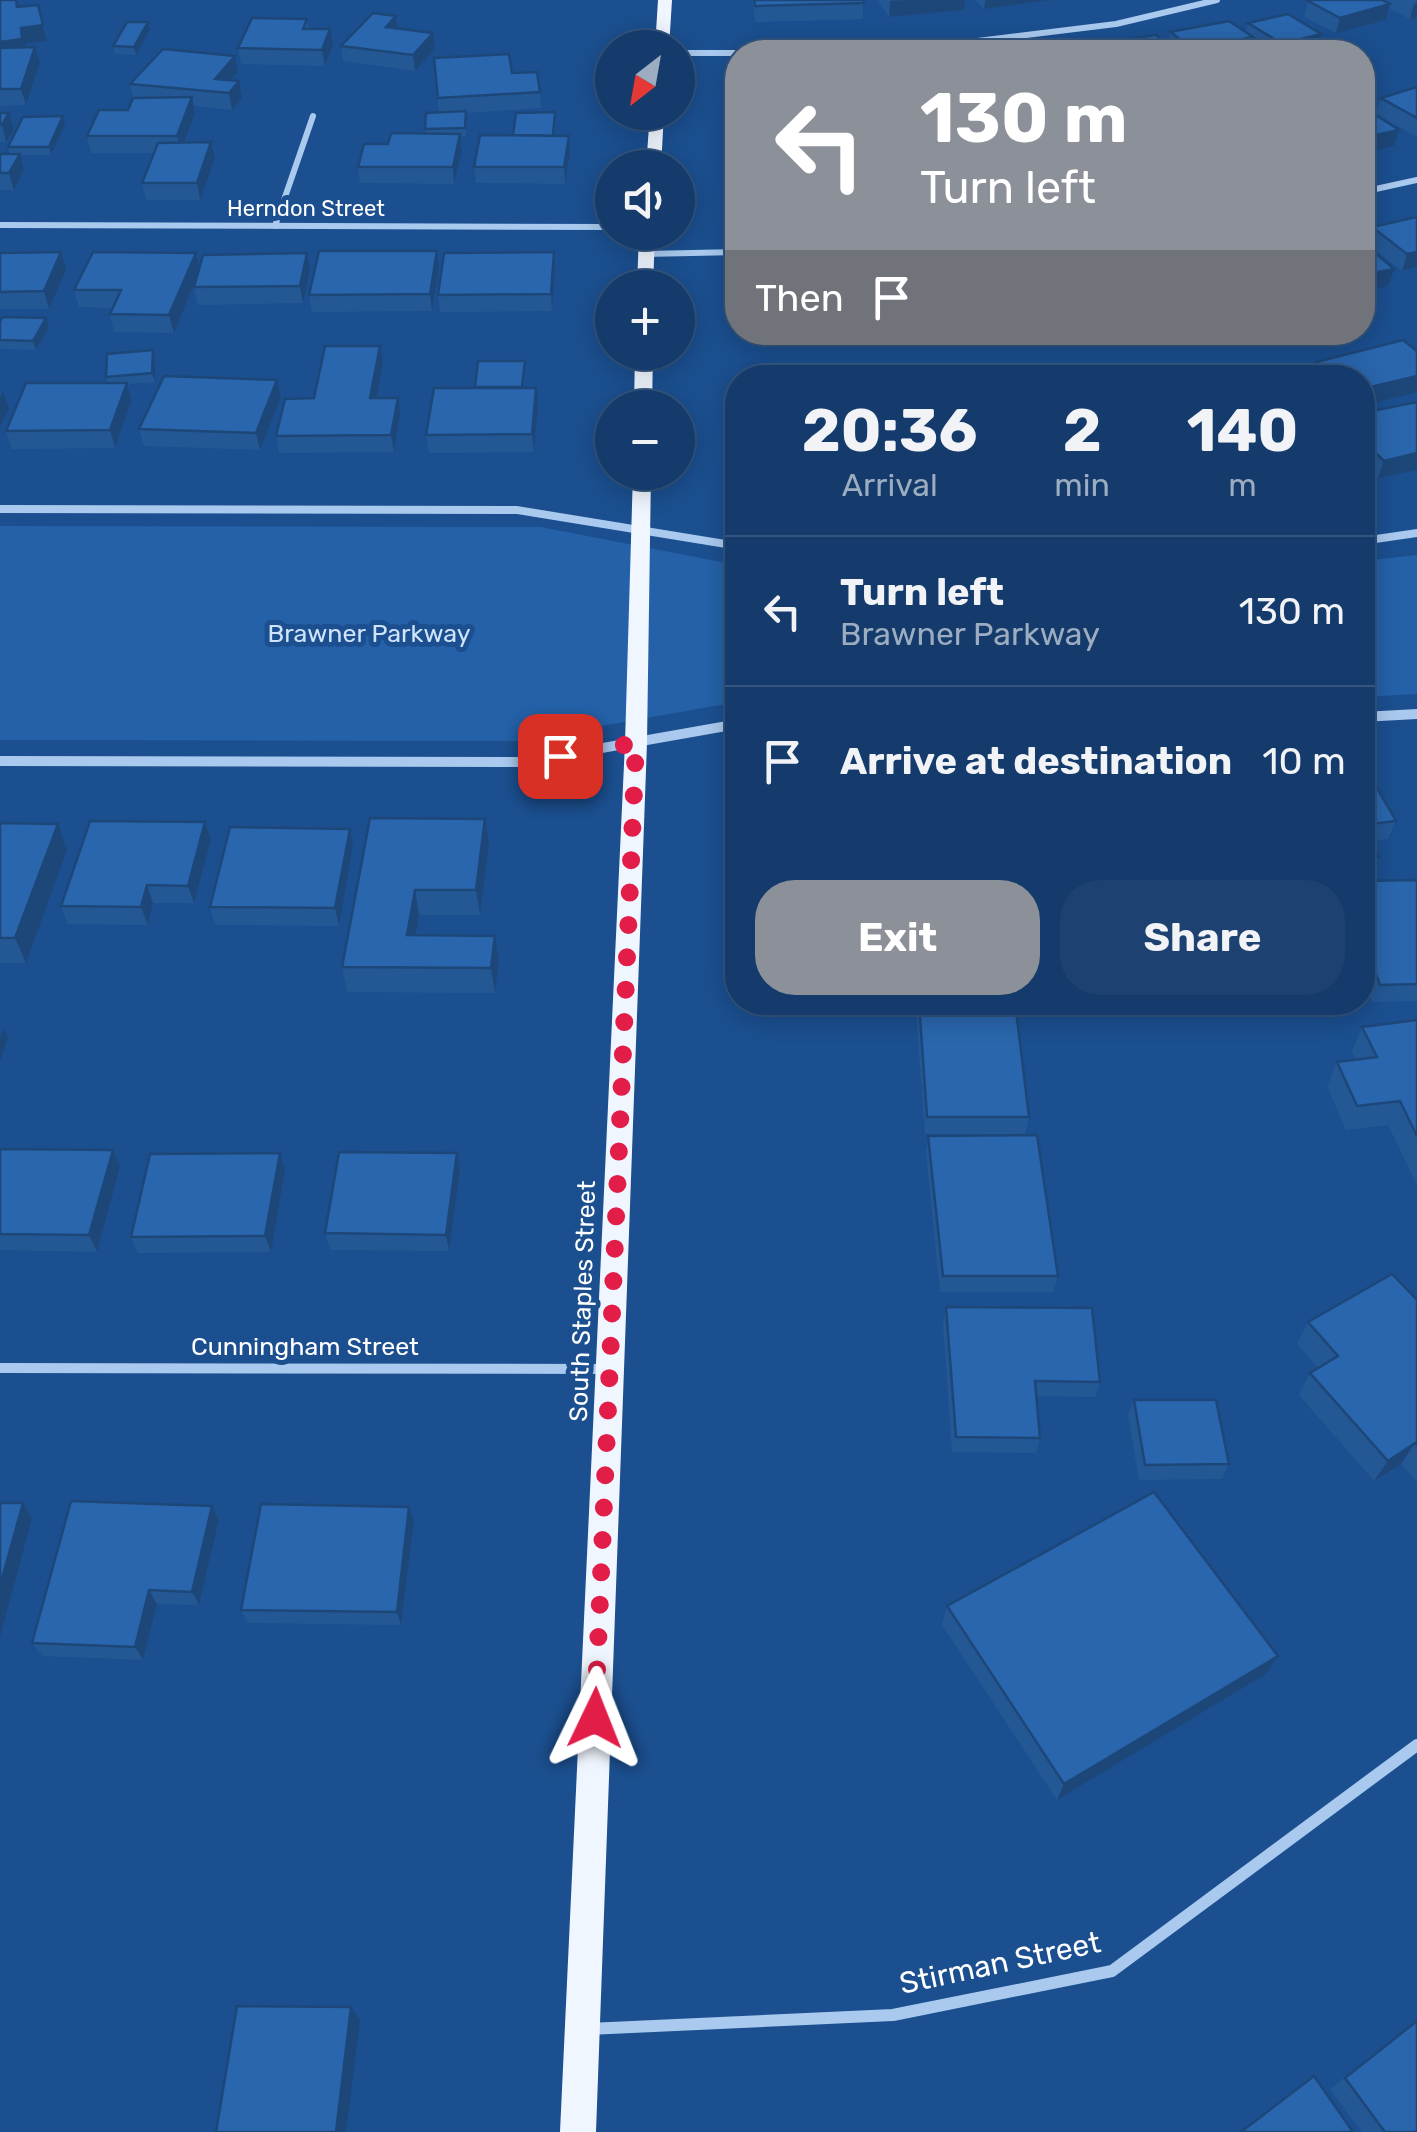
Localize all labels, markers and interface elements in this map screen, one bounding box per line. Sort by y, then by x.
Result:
north arrow [595,30,695,130]
map controls [595,30,695,490]
text: 130 m [920,77,1128,160]
icon: left [755,80,885,210]
button: sound [595,150,695,250]
text: Turn left [920,161,1096,214]
street label: Herndon Street [227,195,385,222]
button: + [595,270,695,370]
icon: arrive [864,270,919,325]
text: Then [755,275,844,321]
button: − [595,390,695,490]
text: 20:36 [802,395,978,466]
text: 2 [1063,395,1102,466]
text: 140 [1187,395,1298,466]
text: Arrival [842,466,938,504]
text: min [1054,466,1110,504]
text: m [1228,466,1257,504]
text: Turn left [840,569,1004,615]
icon: left [755,584,810,639]
text: 130 m [1239,588,1345,634]
text: Brawner Parkway [840,615,1100,653]
park label: Brawner Parkway [268,619,471,648]
pin [518,714,603,799]
icon: arrive [533,729,588,784]
icon: arrive [755,734,810,789]
text: Arrive at destination [840,738,1232,784]
text: 10 m [1262,738,1346,784]
button: Exit [755,880,1040,995]
button: Share [1060,880,1345,995]
street label: South Staples Street [564,1180,601,1422]
street label: Cunningham Street [191,1332,419,1361]
position arrow [543,1666,647,1770]
street label: Stirman Street [896,1924,1104,2002]

